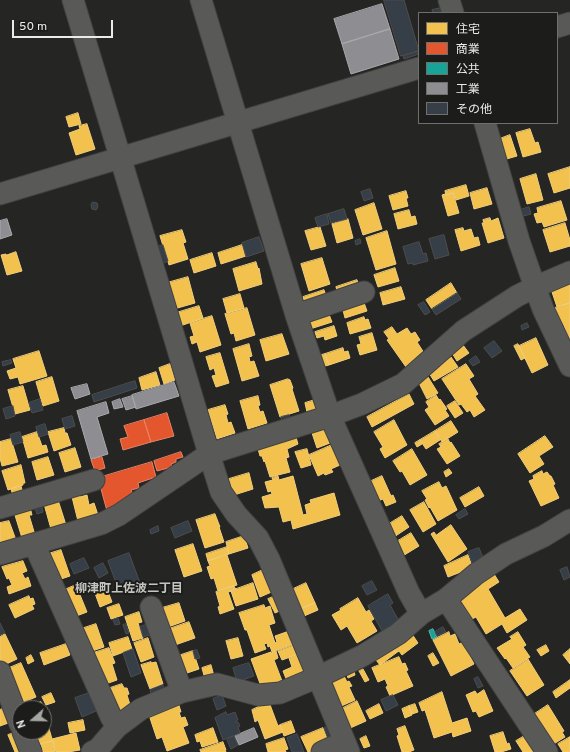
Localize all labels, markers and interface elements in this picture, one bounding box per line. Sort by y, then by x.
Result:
scale bar [14,12,115,38]
legend [418,12,558,124]
text: 50 m [19,19,47,35]
text: 住宅 [456,22,480,38]
text: 商業 [456,42,480,58]
text: 公共 [456,62,480,78]
text: 工業 [456,82,480,98]
text: その他 [456,102,492,118]
district label: 柳津町上佐波二丁目 [75,583,183,597]
north arrow [12,700,52,740]
text: N [14,718,30,730]

